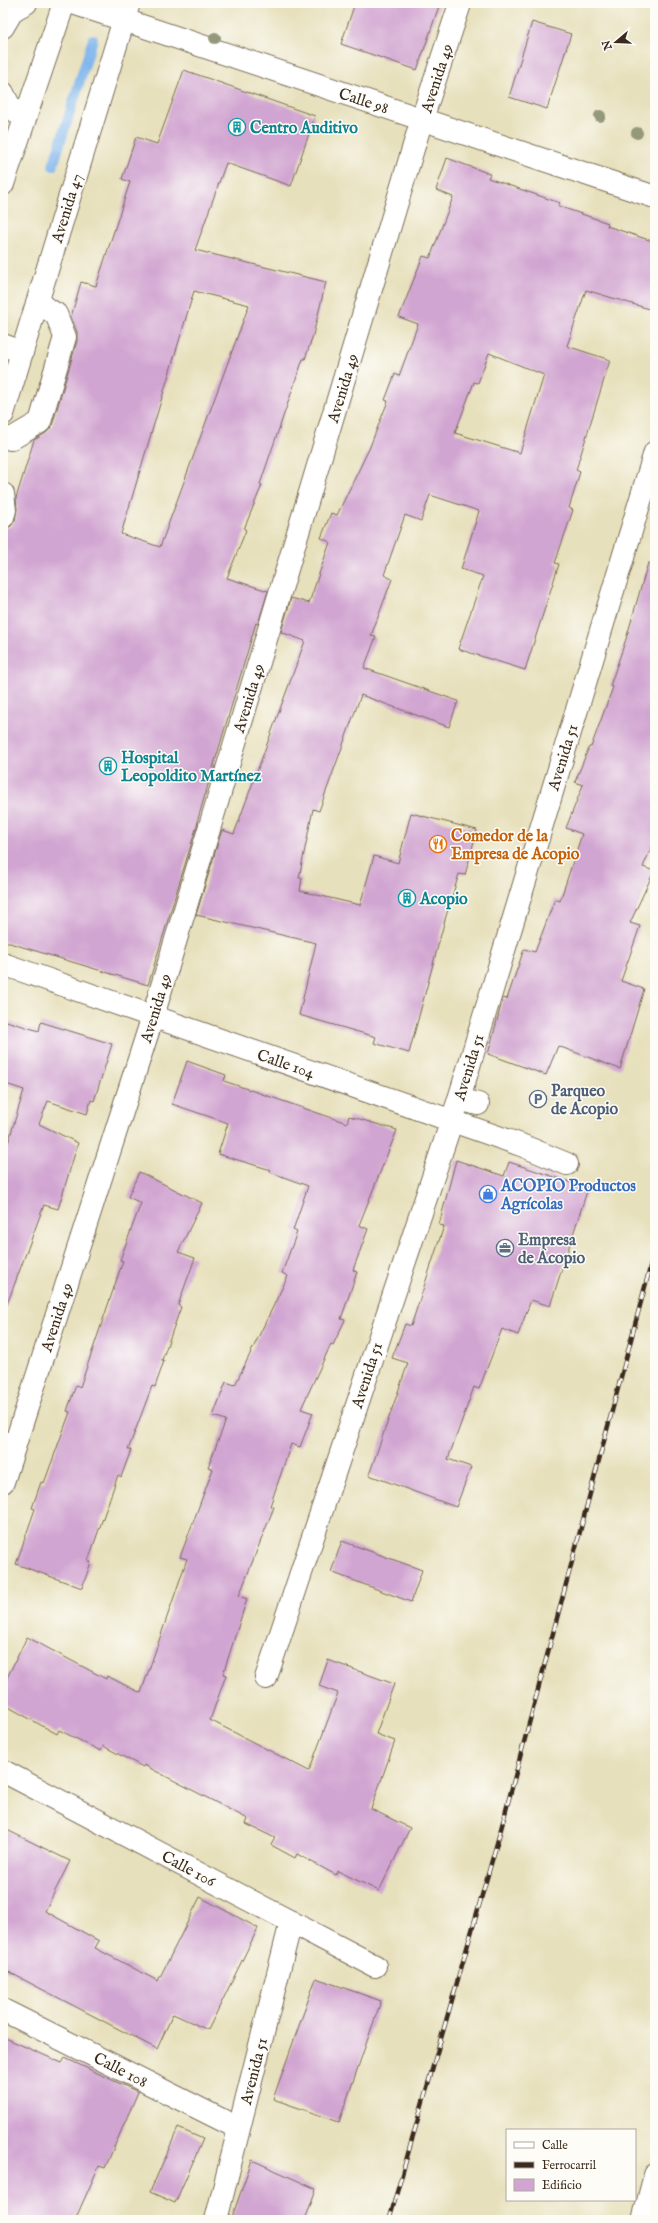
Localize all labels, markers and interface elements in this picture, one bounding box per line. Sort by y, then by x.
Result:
north arrow [596,22,636,62]
text: N [599,38,616,53]
street label: Avenida 49 [417,42,458,117]
street label: Calle 98 [336,84,391,119]
building icon: Centro Auditivo [227,117,247,137]
place label: Centro Auditivo [250,119,358,139]
street label: Avenida 47 [48,172,88,247]
street label: Avenida 49 [324,352,364,427]
street label: Avenida 49 [230,662,270,737]
street label: Avenida 51 [544,722,583,794]
place label: Hospital Leopoldito Martínez [121,749,262,787]
building icon: Hospital Leopoldito Martínez [98,756,118,776]
place label: Comedor de la Empresa de Acopio [451,827,580,865]
restaurant icon: Comedor de la Empresa de Acopio [428,834,448,854]
building icon: Acopio [397,888,417,908]
place label: Acopio [419,890,468,910]
street label: Avenida 49 [137,972,177,1047]
street label: Avenida 51 [450,1032,489,1104]
street label: Calle 104 [254,1046,317,1084]
place label: Parqueo de Acopio [551,1082,618,1120]
parking icon: Parqueo de Acopio [528,1089,548,1109]
place label: ACOPIO Productos Agrícolas [500,1177,636,1215]
shop icon: ACOPIO Productos Agrícolas [478,1184,498,1204]
place label: Empresa de Acopio [518,1231,585,1269]
office icon: Empresa de Acopio [495,1238,515,1258]
street label: Avenida 49 [37,1281,78,1356]
street label: Avenida 51 [348,1340,388,1412]
street label: Calle 106 [158,1847,219,1892]
street label: Avenida 51 [237,2036,273,2108]
street label: Calle 108 [90,2049,150,2093]
legend [506,2129,636,2201]
text: Calle [542,2138,568,2153]
text: Ferrocarril [542,2158,597,2173]
text: Edificio [542,2178,582,2193]

